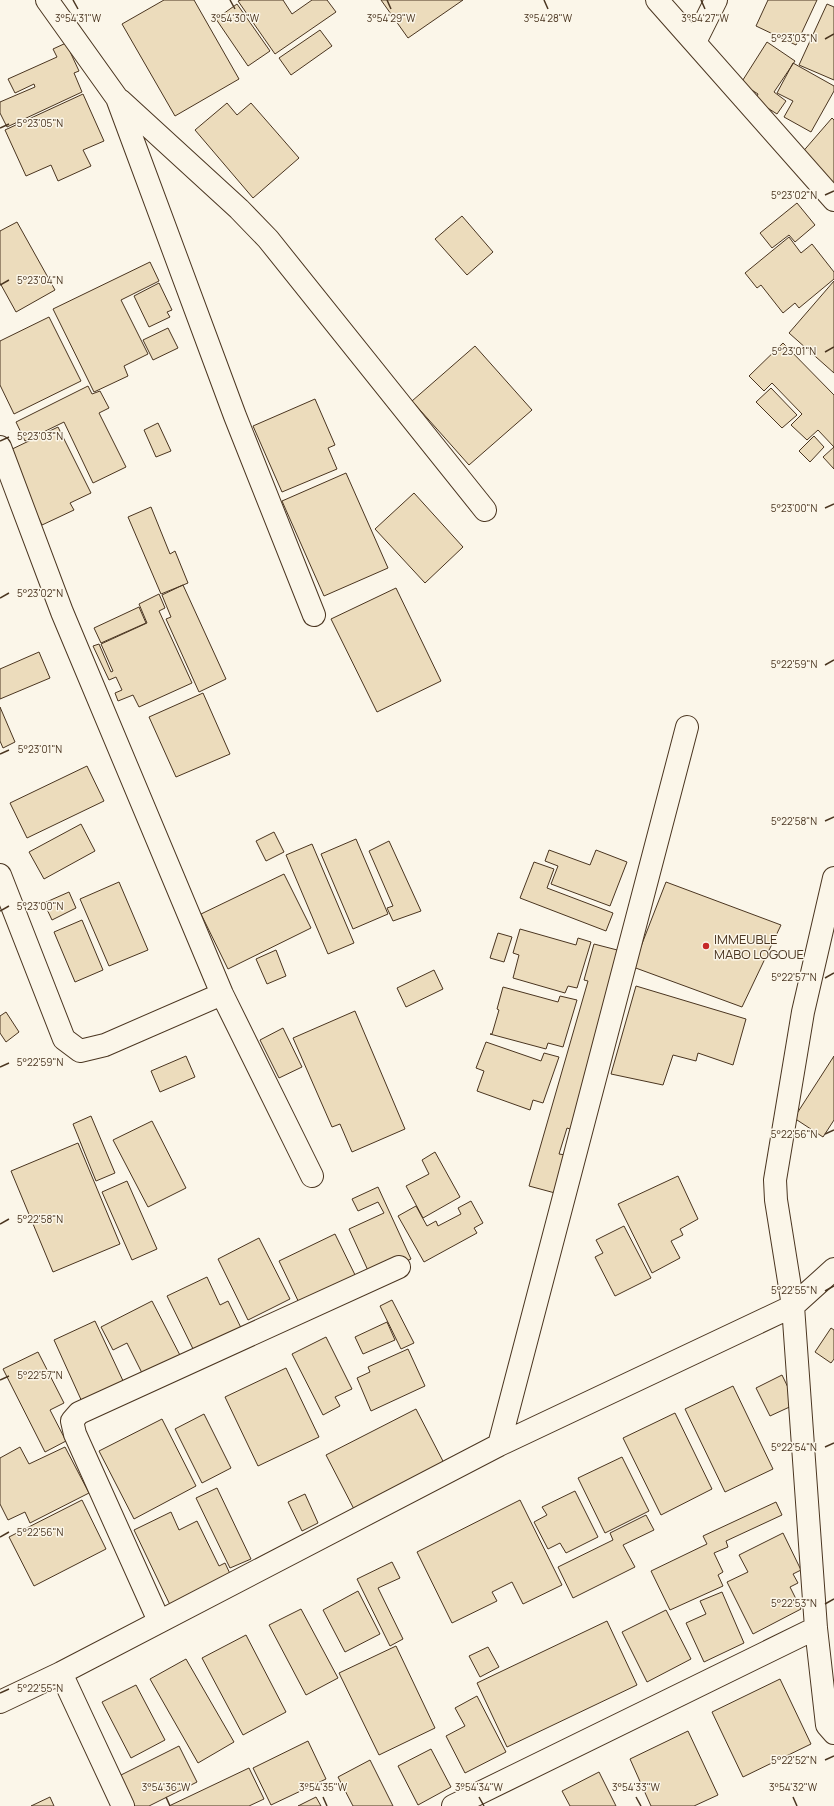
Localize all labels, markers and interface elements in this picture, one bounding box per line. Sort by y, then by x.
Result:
text: 3°54'31"W [55,11,102,25]
text: 3°54'30"W [211,11,260,25]
text: 3°54'29"W [367,11,416,25]
text: 3°54'28"W [524,11,573,25]
text: 3°54'27"W [681,11,729,25]
text: 5°23'03"N [771,31,817,45]
text: 5°23'05"N [17,116,63,130]
text: 5°23'02"N [771,188,817,202]
text: 5°23'04"N [17,273,63,287]
text: 5°23'01"N [772,344,816,358]
text: 5°23'03"N [17,429,63,443]
text: 5°23'00"N [771,501,817,515]
text: 5°23'02"N [17,586,63,600]
text: 5°22'59"N [771,657,817,671]
text: 5°23'01"N [18,742,62,756]
text: 5°22'58"N [771,814,817,828]
text: 5°23'00"N [17,899,63,913]
place label: IMMEUBLE MABO LOGOUE [714,930,804,963]
marker: IMMEUBLE MABO LOGOUE [701,941,711,951]
text: 5°22'57"N [771,970,817,984]
text: 5°22'59"N [17,1055,63,1069]
text: 5°22'56"N [771,1127,817,1141]
text: 5°22'58"N [17,1212,63,1226]
text: 5°22'55"N [771,1283,817,1297]
text: 5°22'57"N [17,1368,63,1382]
text: 5°22'54"N [771,1440,817,1454]
text: 5°22'56"N [17,1525,63,1539]
text: 5°22'53"N [771,1596,817,1610]
text: 5°22'55"N [17,1681,63,1695]
text: 5°22'52"N [771,1753,817,1767]
text: 3°54'36"W [142,1780,191,1794]
text: 3°54'35"W [299,1780,348,1794]
text: 3°54'34"W [455,1780,504,1794]
text: 3°54'33"W [612,1780,661,1794]
text: 3°54'32"W [769,1780,818,1794]

